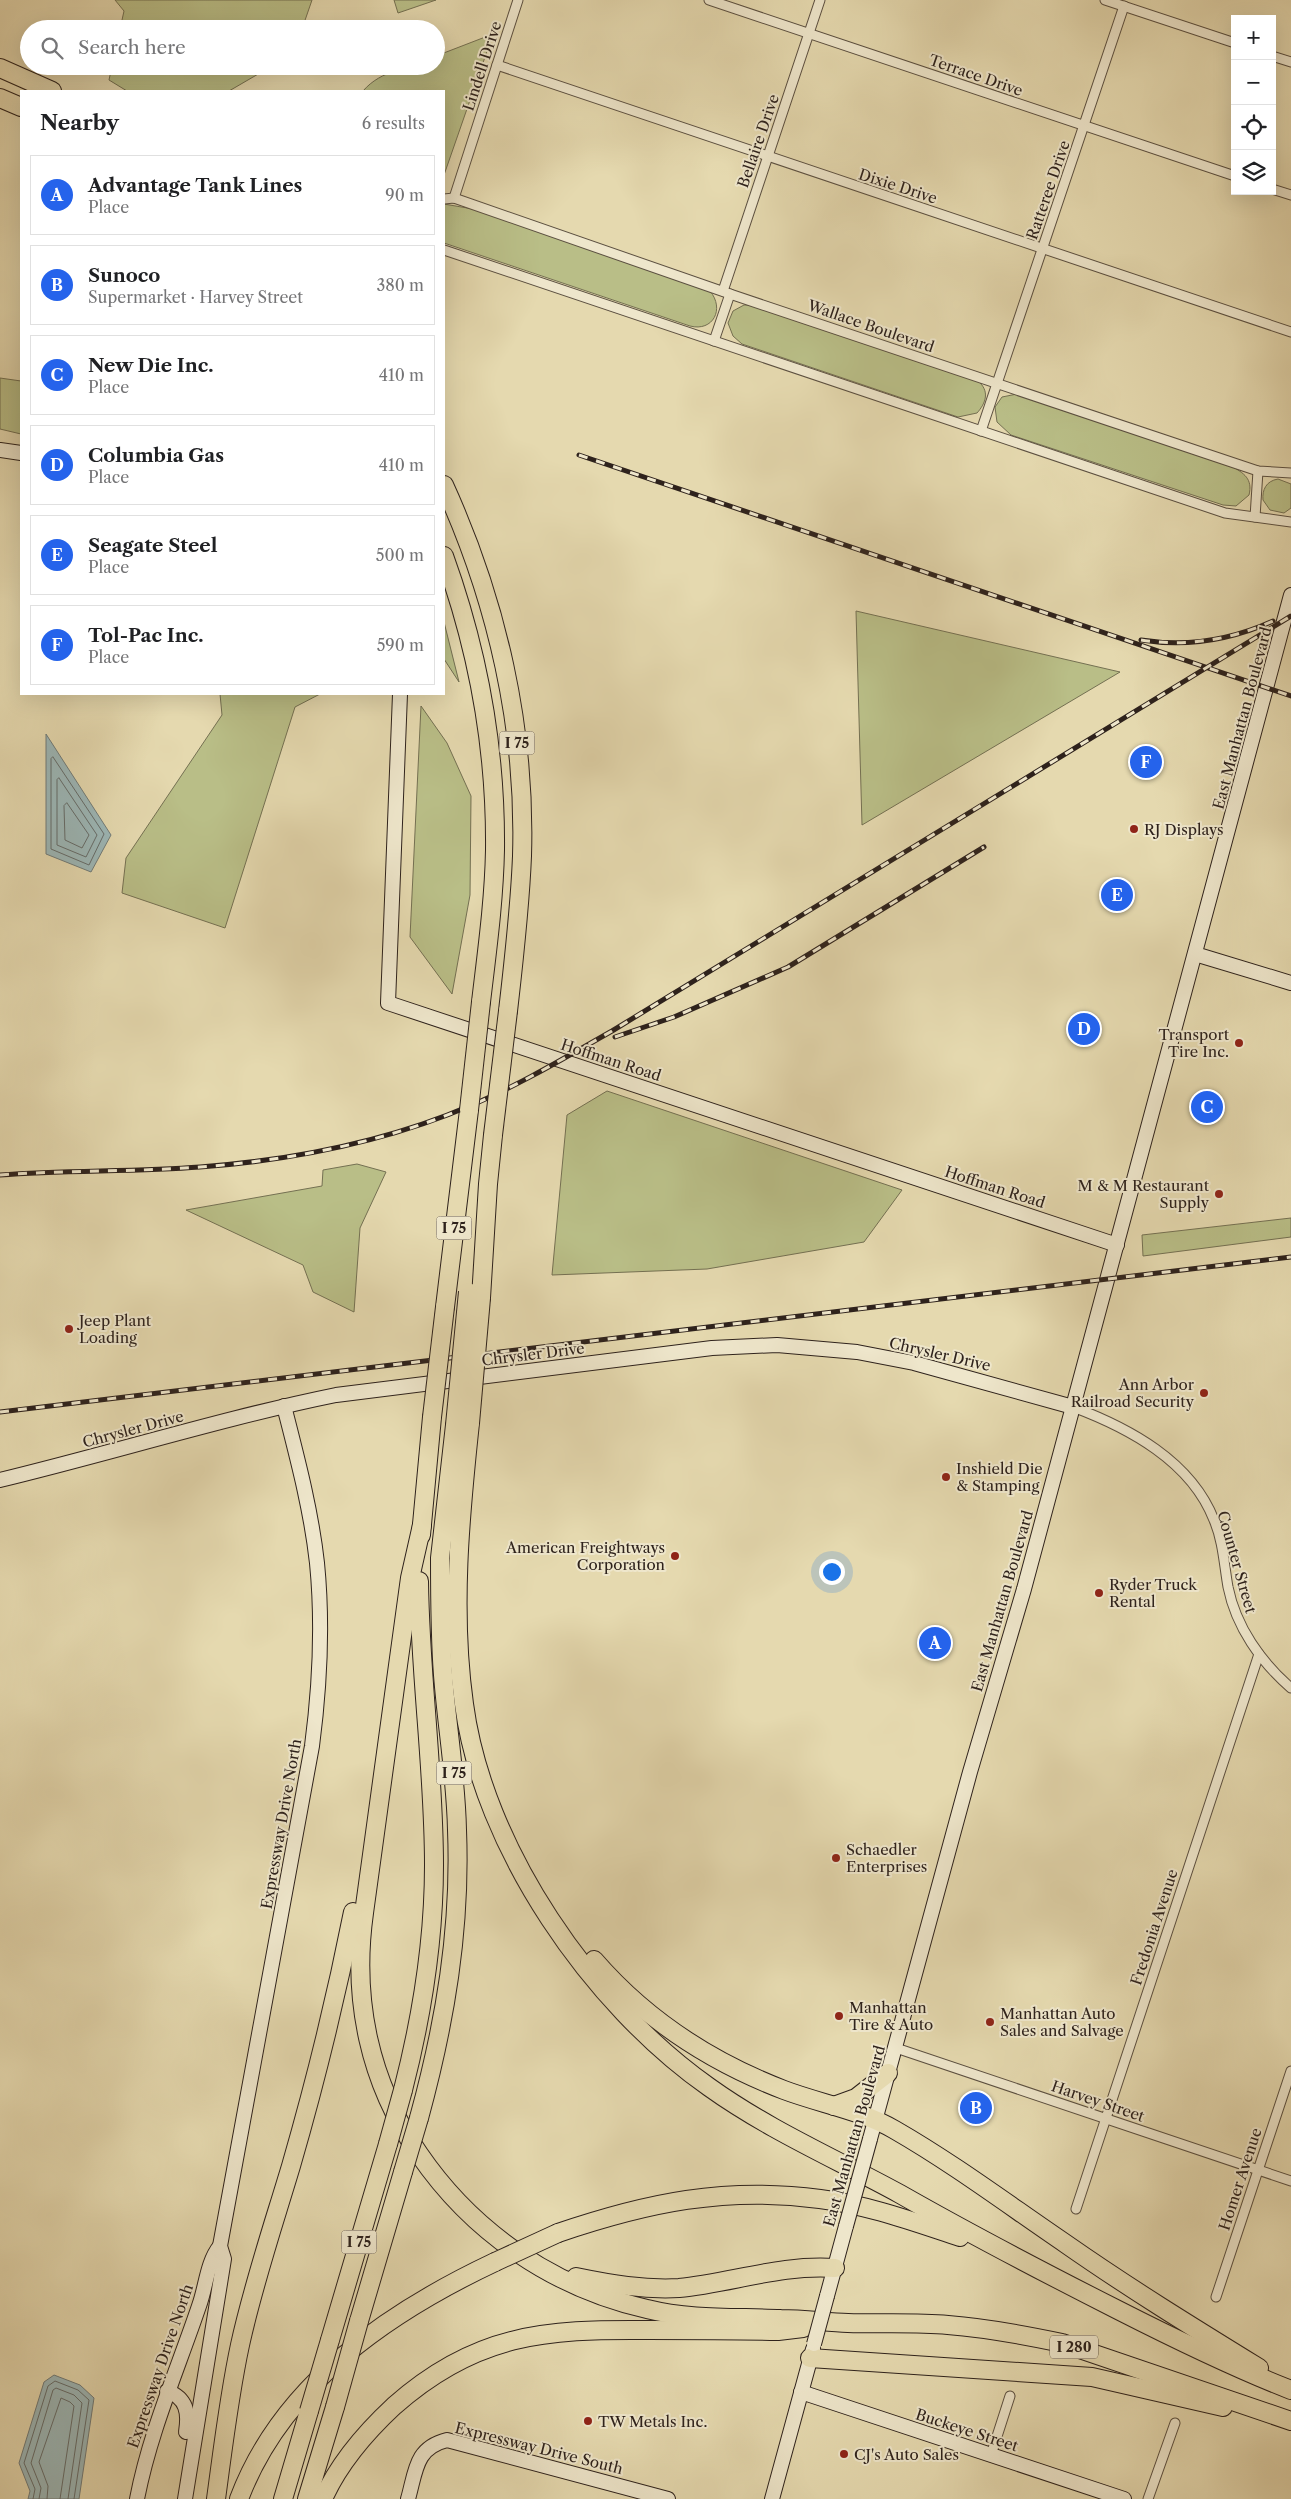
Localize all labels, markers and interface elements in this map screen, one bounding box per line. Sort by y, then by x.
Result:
map controls [1231,15,1276,195]
button: + [1231,15,1276,60]
street label: Lindell Drive [459,19,505,113]
search box [20,20,445,75]
icon: search [38,34,66,62]
text: Search here [78,36,186,59]
street label: Terrace Drive [927,50,1025,100]
button: − [1231,60,1276,105]
street label: Bellaire Drive [733,92,783,190]
button: locate [1231,105,1276,150]
text: Nearby [40,110,119,135]
text: 6 results [362,113,425,133]
street label: Ratteree Drive [1022,138,1074,242]
button: layers [1231,150,1276,195]
street label: Dixie Drive [856,164,940,208]
text: Advantage Tank Lines [88,174,302,197]
text: A [51,185,63,205]
text: 90 m [385,185,424,205]
text: Place [88,197,129,217]
text: Sunoco [88,264,160,287]
text: B [51,275,63,295]
text: 380 m [376,275,424,295]
text: Supermarket · Harvey Street [88,287,303,307]
street label: Wallace Boulevard [804,295,937,357]
text: New Die Inc. [88,354,214,377]
text: C [51,365,63,385]
text: 410 m [379,365,424,385]
text: Place [88,377,129,397]
text: Columbia Gas [88,444,224,467]
text: D [50,455,64,475]
text: 410 m [379,455,424,475]
text: Place [88,467,129,487]
text: Seagate Steel [88,534,217,557]
text: E [51,545,63,565]
text: 500 m [376,545,424,565]
text: Place [88,557,129,577]
text: Tol-Pac Inc. [88,624,204,647]
street label: East Manhattan Boulevard [1209,625,1275,811]
text: F [52,635,62,655]
text: 590 m [377,635,424,655]
text: Place [88,647,129,667]
road number: I 75 [500,731,534,754]
pin: F [1130,743,1162,781]
place label: RJ Displays [1144,820,1224,839]
marker: RJ Displays [1128,823,1140,835]
pin: E [1101,876,1133,914]
pin: D [1068,1010,1100,1048]
place label: Transport Tire Inc. [1159,1025,1230,1061]
street label: Hoffman Road [558,1035,664,1085]
marker: Transport Tire Inc. [1233,1037,1245,1049]
pin: C [1191,1088,1223,1126]
street label: Hoffman Road [942,1162,1048,1212]
place label: M & M Restaurant Supply [1078,1176,1210,1212]
marker: M & M Restaurant Supply [1213,1188,1225,1200]
road number: I 75 [436,1216,472,1240]
place label: Jeep Plant Loading [77,1311,152,1347]
marker: Jeep Plant Loading [63,1323,75,1335]
street label: Chrysler Drive [887,1333,993,1375]
street label: Chrysler Drive [480,1338,586,1370]
place label: Ann Arbor Railroad Security [1071,1375,1195,1411]
marker: Ann Arbor Railroad Security [1198,1387,1210,1399]
street label: Chrysler Drive [80,1406,186,1452]
place label: Inshield Die & Stamping [956,1459,1043,1495]
marker: Inshield Die & Stamping [940,1471,952,1483]
street label: East Manhattan Boulevard [967,1508,1037,1694]
street label: Counter Street [1213,1509,1261,1616]
place label: American Freightways Corporation [505,1538,666,1574]
marker: American Freightways Corporation [669,1550,681,1562]
your location [819,1559,845,1585]
place label: Ryder Truck Rental [1109,1575,1198,1611]
marker: Ryder Truck Rental [1093,1587,1105,1599]
pin: A [919,1624,951,1662]
street label: Expressway Drive North [257,1737,305,1911]
road number: I 75 [436,1762,472,1785]
place label: Schaedler Enterprises [846,1840,927,1876]
marker: Schaedler Enterprises [830,1852,842,1864]
street label: Fredonia Avenue [1126,1867,1182,1987]
place label: Manhattan Tire & Auto [849,1998,933,2034]
place label: Manhattan Auto Sales and Salvage [1000,2004,1124,2040]
marker: Manhattan Tire & Auto [833,2010,845,2022]
marker: Manhattan Auto Sales and Salvage [984,2016,996,2028]
street label: East Manhattan Boulevard [819,2043,889,2229]
street label: Harvey Street [1049,2076,1148,2126]
pin: B [960,2089,992,2127]
street label: Homer Avenue [1214,2125,1266,2233]
road number: I 75 [342,2230,376,2254]
street label: Expressway Drive North [123,2281,197,2451]
road number: I 280 [1050,2336,1098,2358]
street label: Buckeye Street [913,2404,1021,2456]
place label: TW Metals Inc. [598,2412,707,2431]
marker: TW Metals Inc. [582,2415,594,2427]
street label: Expressway Drive South [453,2418,625,2478]
place label: CJ's Auto Sales [854,2445,959,2464]
marker: CJ's Auto Sales [838,2448,850,2460]

